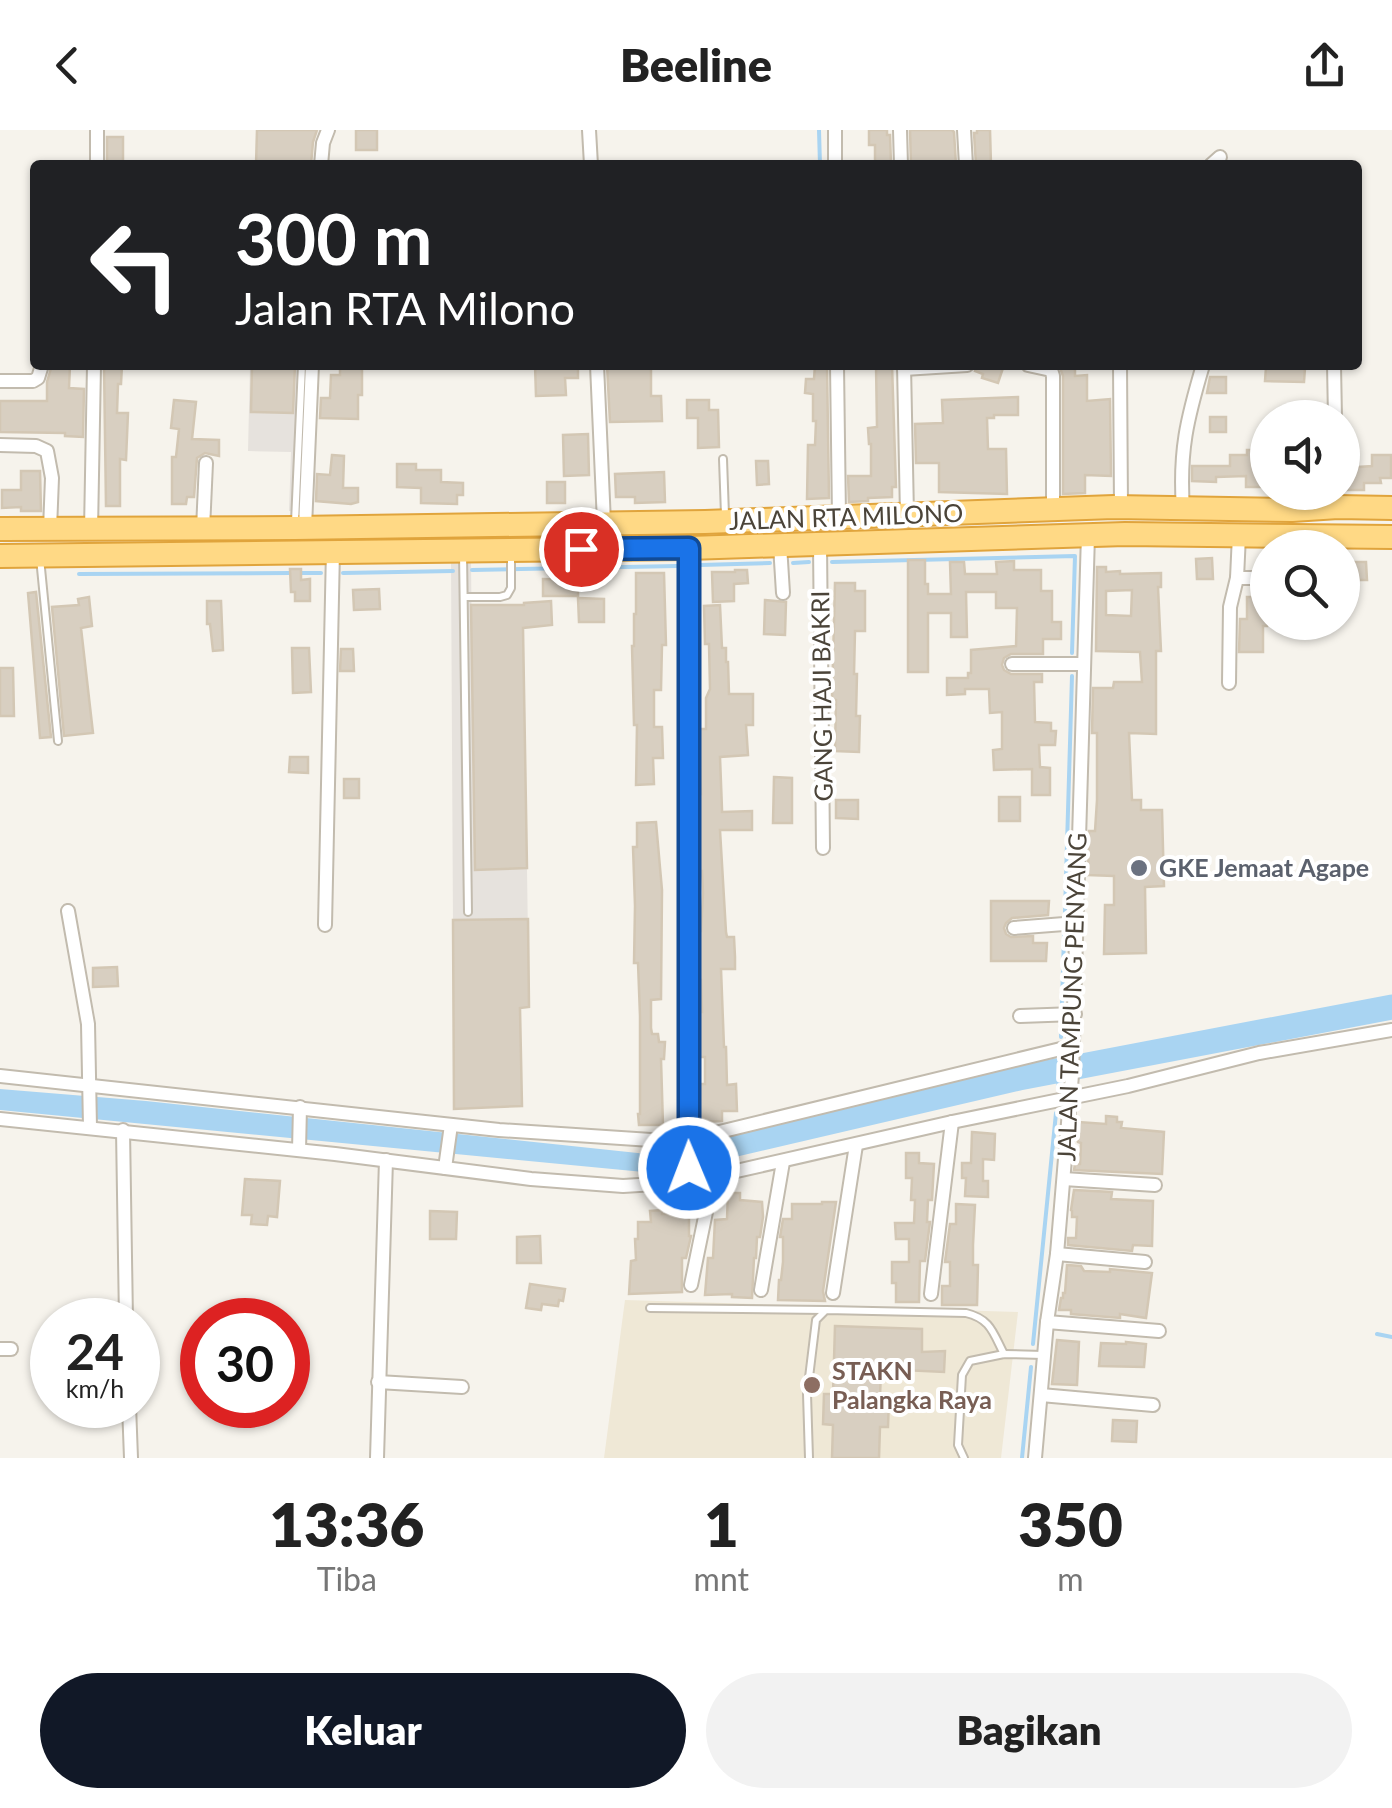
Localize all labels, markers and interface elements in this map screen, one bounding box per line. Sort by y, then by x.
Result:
icon: back [40,38,95,93]
text: Beeline [620,38,772,92]
icon: share [1297,38,1352,93]
text: 300 m [235,196,432,280]
icon: left [70,200,200,330]
text: Jalan RTA Milono [235,281,575,335]
map controls [1250,400,1360,640]
button: sound [1250,400,1360,510]
street label: JALAN RTA MILONO [728,497,964,535]
pin [539,507,624,592]
icon: arrive [554,522,609,577]
button: search [1250,530,1360,640]
street label: GANG HAJI BAKRI [804,590,838,802]
street label: JALAN TAMPUNG PENYANG [1050,832,1092,1162]
place label: GKE Jemaat Agape [1159,852,1369,882]
marker: GKE Jemaat Agape [1128,857,1150,879]
position arrow [637,1116,741,1220]
speed limit sign: 30 [180,1298,310,1428]
text: 24 [66,1321,124,1381]
place label: STAKN Palangka Raya [832,1355,992,1414]
text: km/h [66,1373,124,1403]
marker: STAKN Palangka Raya [801,1374,823,1396]
text: 13:36 [269,1488,424,1560]
text: 1 [704,1488,739,1560]
text: 350 [1018,1488,1123,1560]
text: Tiba [317,1559,377,1598]
text: mnt [694,1559,749,1598]
text: m [1057,1559,1084,1598]
button: Keluar [40,1673,686,1788]
button: Bagikan [706,1673,1352,1788]

